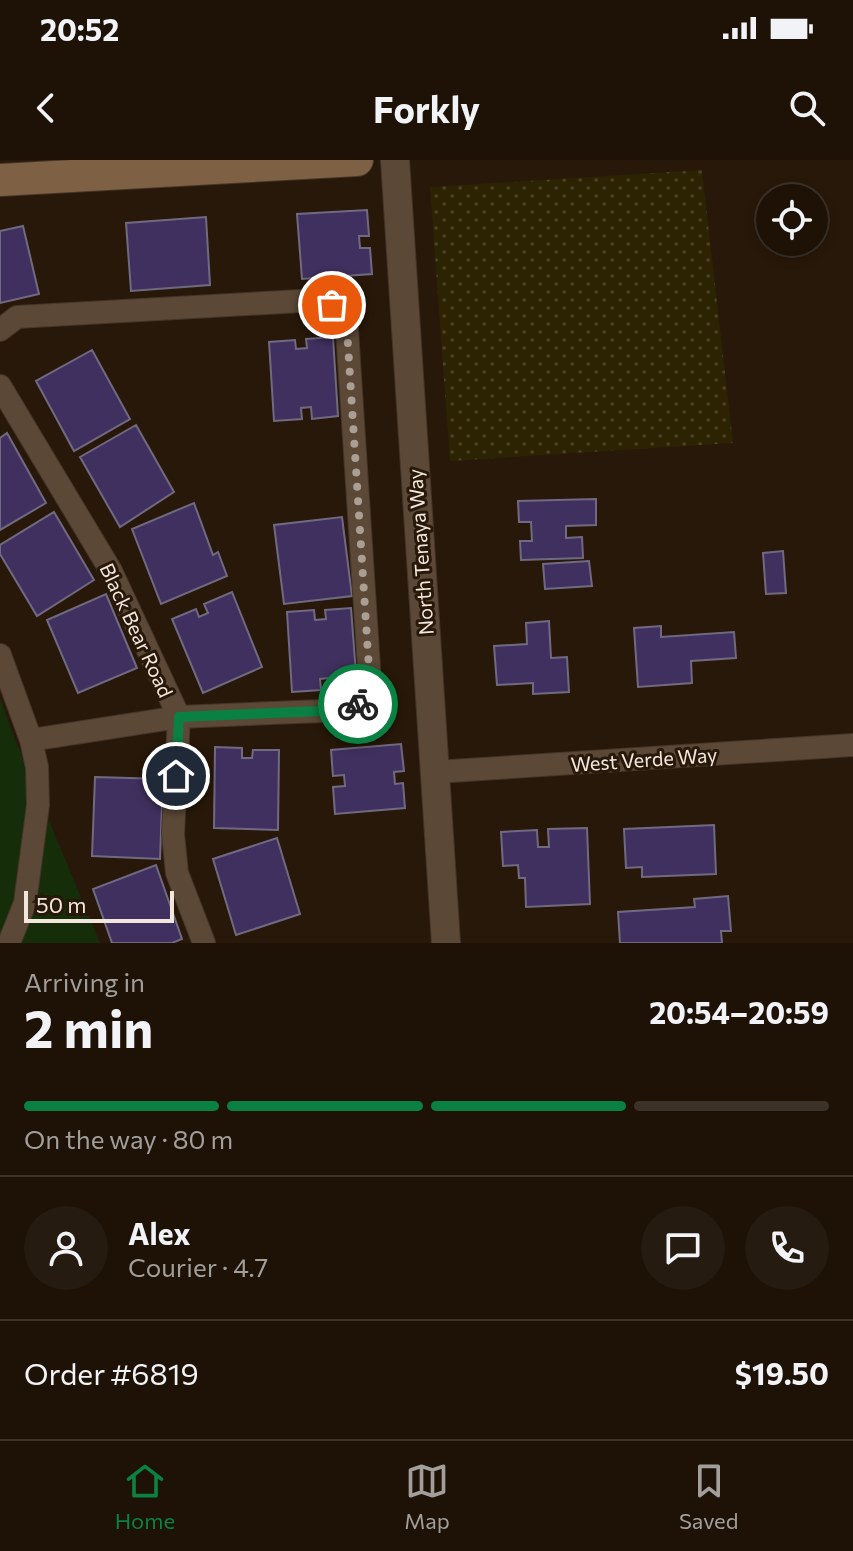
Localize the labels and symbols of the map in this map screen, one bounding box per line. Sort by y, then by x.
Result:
pin [298,271,366,339]
street label: North Tenaya Way [402,468,438,636]
street label: Black Bear Road [95,559,179,701]
courier [318,664,398,744]
pin [142,742,210,810]
street label: West Verde Way [570,742,718,776]
scale bar [24,887,174,923]

